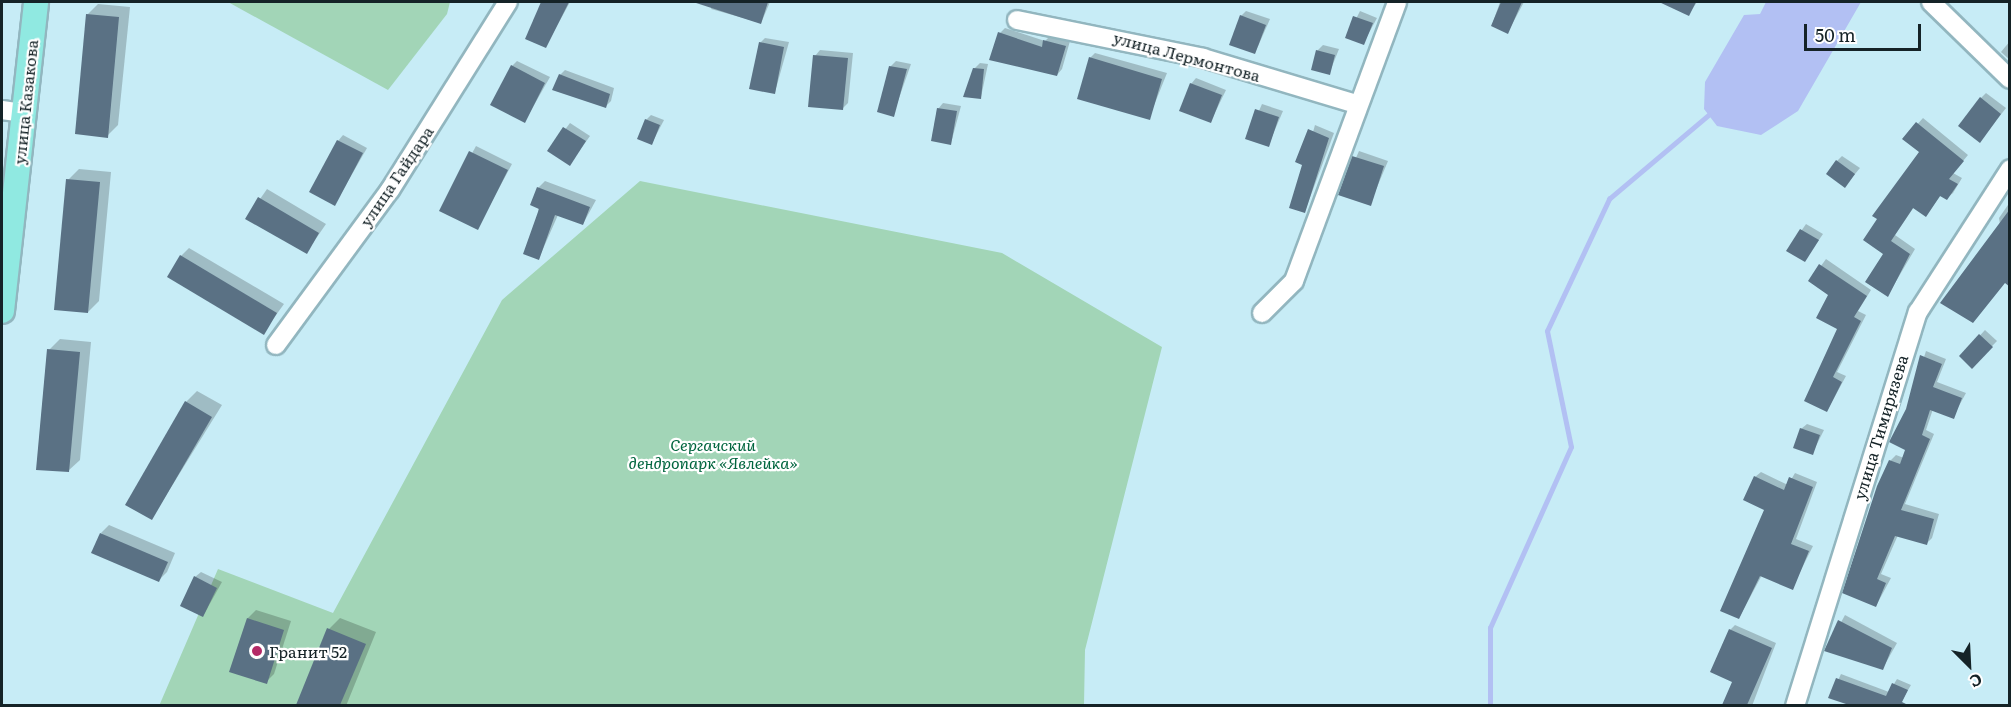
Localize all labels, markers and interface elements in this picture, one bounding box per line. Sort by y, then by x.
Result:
scale bar [1807,12,1924,50]
text: 50 m [1815,21,1856,48]
street label: улица Лермонтова [1111,27,1263,85]
street label: улица Казакова [9,39,41,165]
street label: улица Гайдара [355,122,437,230]
street label: улица Тимирязева [1849,352,1911,502]
park label: Сергачский дендропарк «Явлейка» [629,434,797,472]
north arrow [1939,635,1999,695]
place label: Гранит 52 [269,641,347,661]
marker: Гранит 52 [250,644,264,658]
text: С [1966,668,1986,695]

